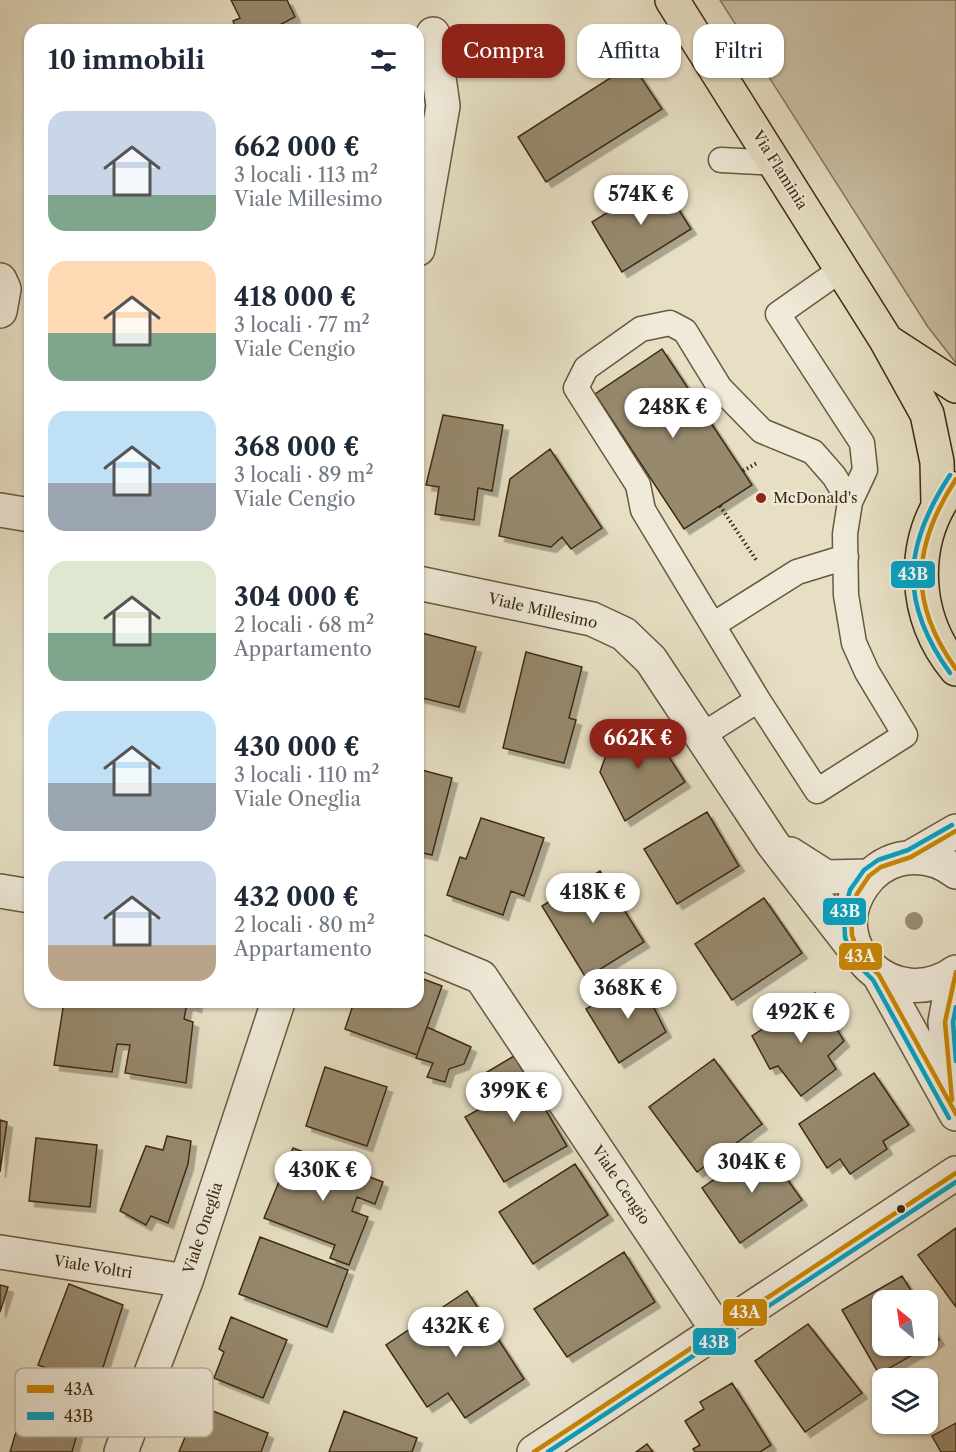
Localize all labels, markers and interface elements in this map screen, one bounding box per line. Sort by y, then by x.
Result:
chip: Compra [442,24,565,78]
chip: Affitta [577,24,681,78]
chip: Filtri [693,24,784,78]
text: 10 immobili [48,44,205,76]
icon: filters [367,44,400,77]
street label: Via Flaminia [748,126,812,213]
text: 662 000 € [234,131,360,163]
icon: home [96,135,168,207]
text: 3 locali · 113 m² [234,163,378,187]
pin: 574K € [592,175,690,226]
text: 574K € [608,182,674,206]
text: Viale Millesimo [234,187,383,211]
text: 418 000 € [234,281,356,313]
icon: home [96,285,168,357]
text: 3 locali · 77 m² [234,313,370,337]
text: Viale Cengio [234,337,356,361]
pin: 248K € [624,388,722,439]
text: 248K € [638,395,708,419]
text: 368 000 € [234,431,359,463]
icon: home [96,435,168,507]
text: 3 locali · 89 m² [234,463,374,487]
text: Viale Cengio [234,487,356,511]
place label: McDonald's [773,488,858,507]
marker: McDonald's [754,491,768,505]
line badge: 43B [890,560,936,589]
text: 43B [898,564,928,584]
text: 304 000 € [234,581,360,613]
icon: home [96,585,168,657]
street label: Viale Millesimo [486,588,600,632]
text: 2 locali · 68 m² [234,613,374,637]
text: Appartamento [234,637,372,661]
pin: 662K € [589,719,687,770]
text: 662K € [604,726,672,750]
text: 430 000 € [234,731,360,763]
icon: home [96,735,168,807]
text: 3 locali · 110 m² [234,763,380,787]
text: Viale Oneglia [234,787,361,811]
pin: 418K € [544,873,642,924]
text: 418K € [560,880,626,904]
text: 432 000 € [234,881,359,913]
icon: home [96,885,168,957]
line badge: 43B [822,897,867,926]
text: 43B [830,901,860,921]
text: 2 locali · 80 m² [234,913,375,937]
text: Appartamento [234,937,372,961]
line badge: 43A [838,942,883,971]
text: 43A [845,946,876,966]
pin: 368K € [579,969,677,1020]
text: 368K € [594,976,662,1000]
pin: 492K € [752,993,850,1044]
text: 492K € [767,1000,835,1024]
pin: 399K € [465,1072,563,1123]
text: 399K € [480,1079,548,1103]
street label: Viale Cengio [587,1141,655,1228]
pin: 304K € [703,1143,801,1194]
text: 304K € [717,1150,787,1174]
pin: 430K € [274,1151,372,1202]
text: 430K € [288,1158,358,1182]
street label: Viale Oneglia [178,1180,226,1277]
unlabelled marker [895,1203,907,1215]
street label: Viale Voltri [52,1251,134,1282]
north arrow [872,1290,938,1356]
map controls [872,1290,938,1434]
line badge: 43A [722,1298,768,1327]
text: 43A [730,1302,761,1322]
pin: 432K € [407,1307,505,1358]
text: 432K € [422,1314,490,1338]
line badge: 43B [692,1327,737,1356]
text: 43B [699,1332,729,1352]
legend [15,1368,213,1437]
button: layers [872,1368,938,1434]
text: 43A [64,1379,95,1399]
text: 43B [64,1406,93,1426]

